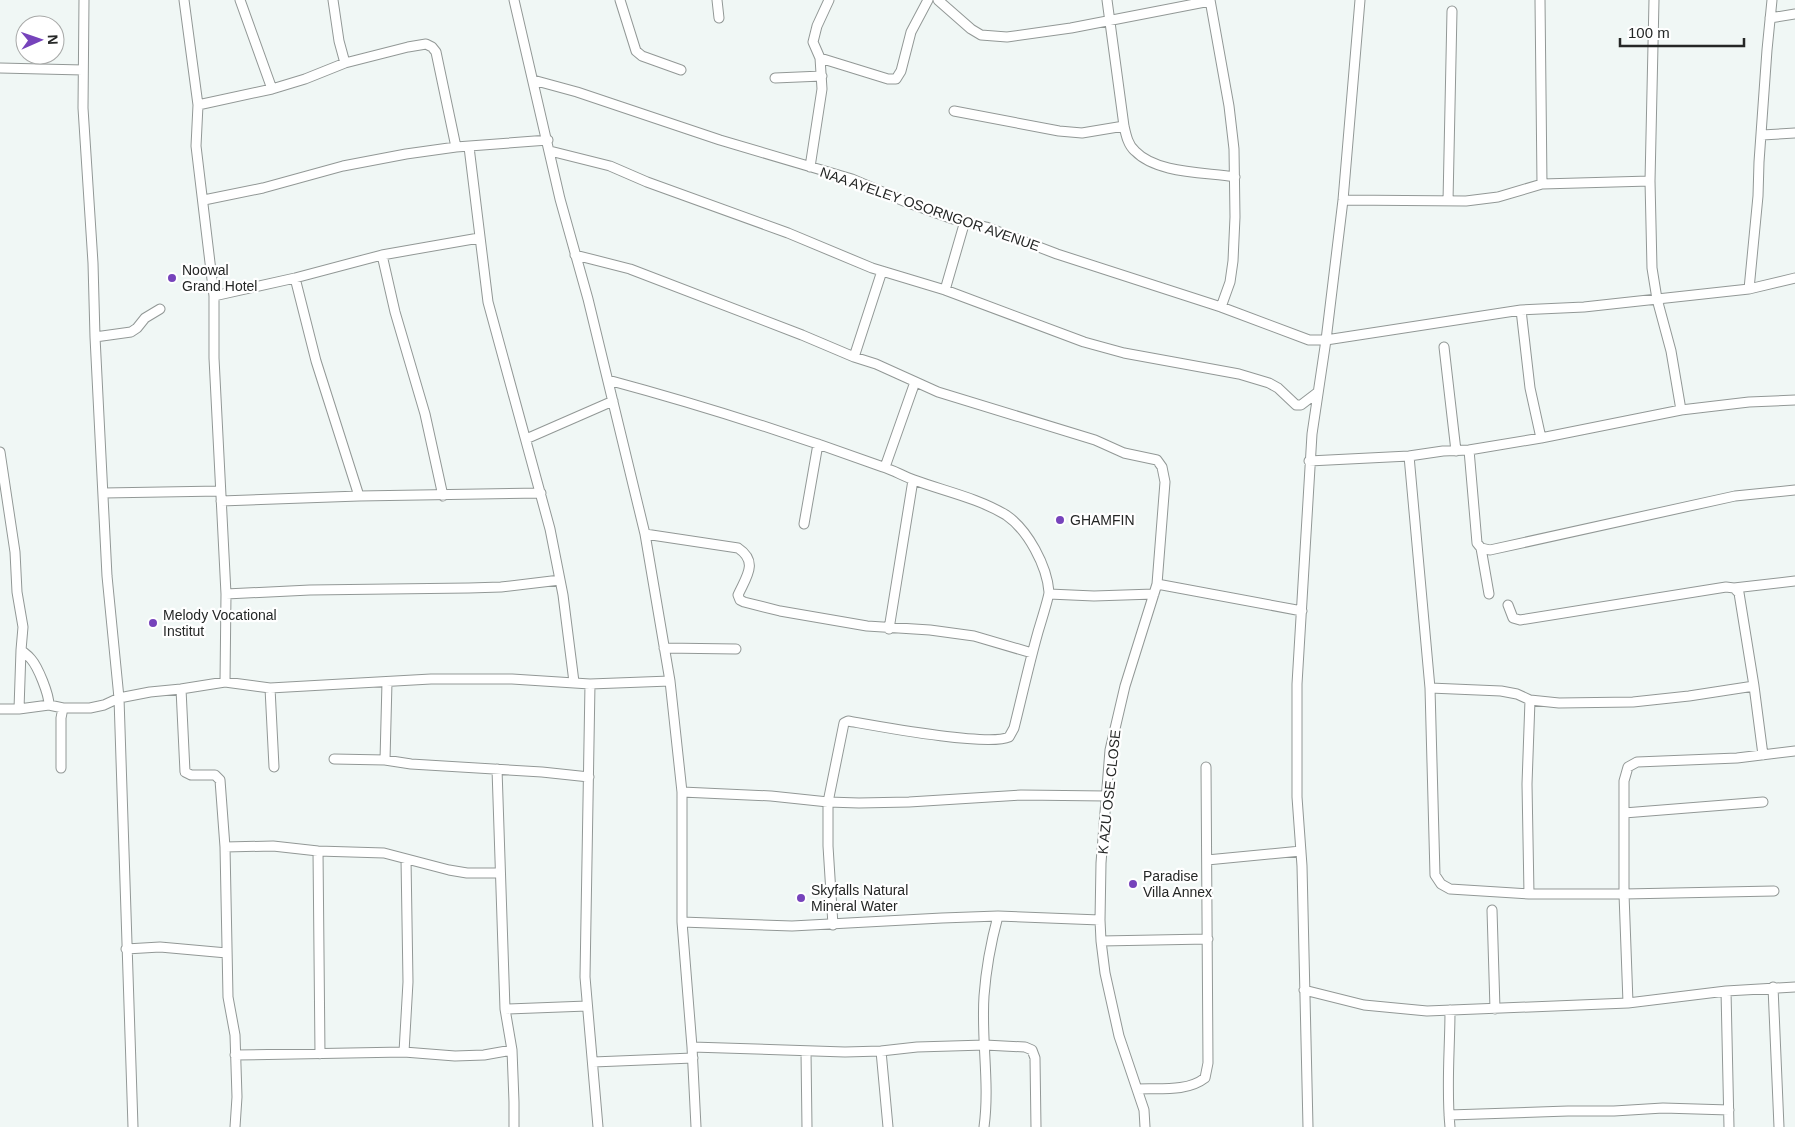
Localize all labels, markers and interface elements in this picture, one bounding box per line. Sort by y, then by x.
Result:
north arrow [15,15,65,65]
scale bar [1620,15,1744,47]
text: 100 m [1628,24,1670,41]
text: N [45,34,61,45]
street label: NAA AYELEY OSORNGOR AVENUE [818,164,1042,254]
place label: Noowal Grand Hotel [182,262,257,294]
marker: Noowal Grand Hotel [166,272,178,284]
place label: GHAMFIN [1070,512,1135,528]
marker: GHAMFIN [1054,514,1066,526]
place label: Melody Vocational Institut [163,607,277,639]
marker: Melody Vocational Institut [147,617,159,629]
street label: K AZU OSE CLOSE [1094,729,1124,855]
place label: Paradise Villa Annex [1143,868,1212,900]
marker: Paradise Villa Annex [1127,878,1139,890]
place label: Skyfalls Natural Mineral Water [811,882,908,914]
marker: Skyfalls Natural Mineral Water [795,892,807,904]

